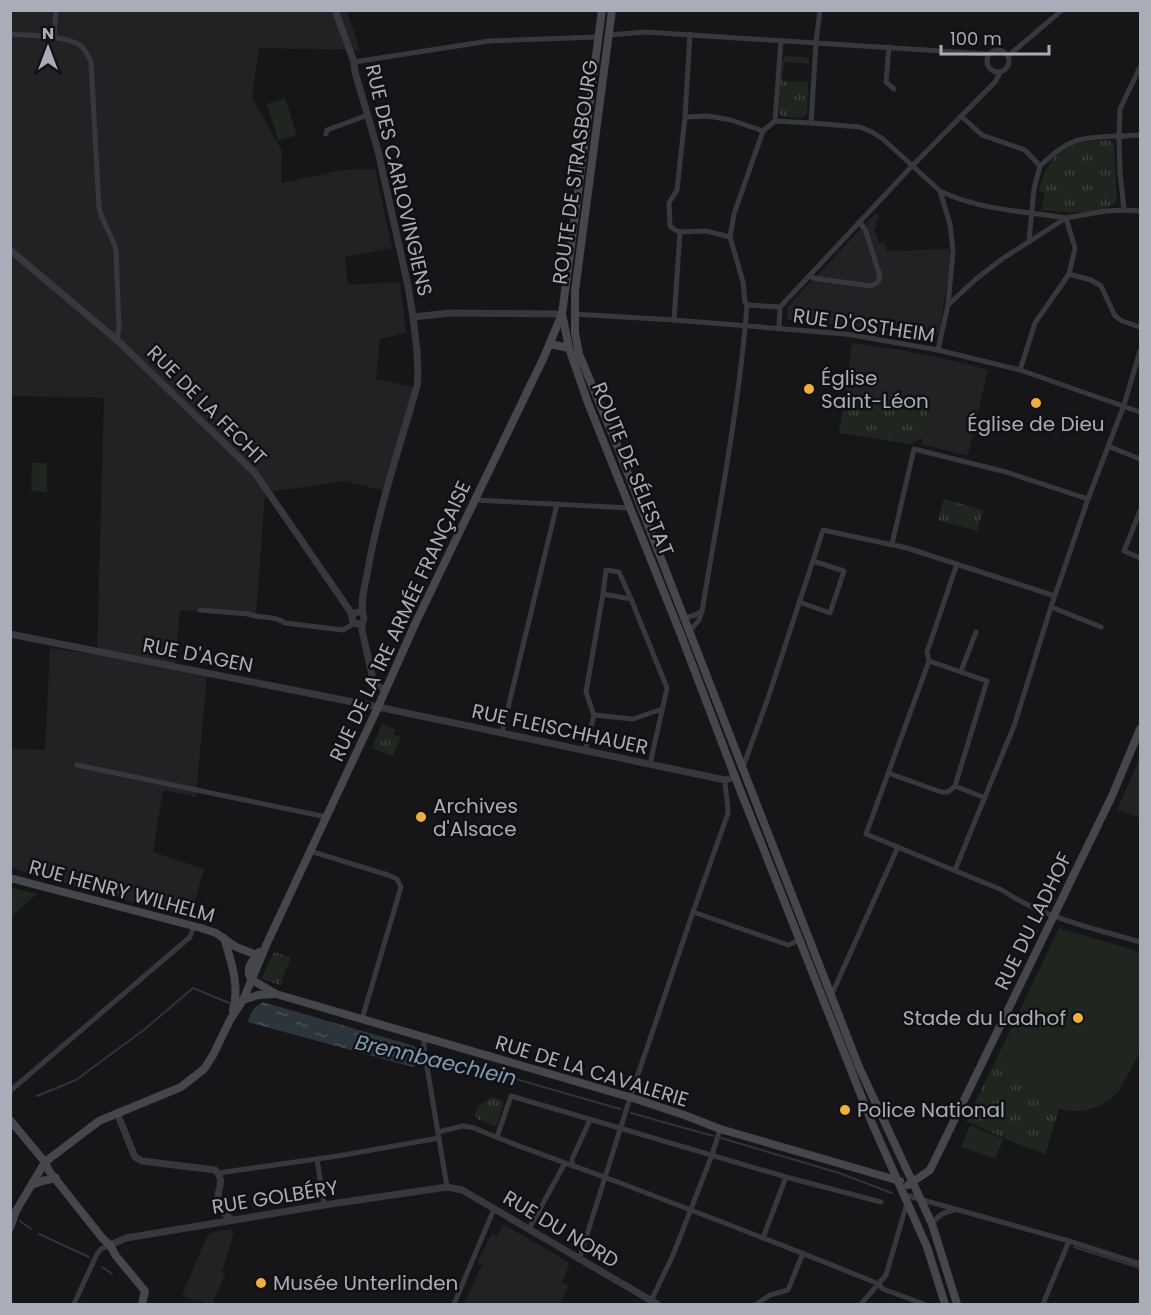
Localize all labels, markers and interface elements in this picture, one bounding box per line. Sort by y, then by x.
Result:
north arrow [18,18,78,78]
scale bar [941,18,1049,56]
text: N [42,22,54,45]
text: 100 m [950,26,1002,51]
street label: ROUTE DE STRASBOURG [545,58,605,286]
street label: RUE DES CARLOVINGIENS [359,61,439,299]
street label: RUE D'OSTHEIM [791,301,937,349]
street label: RUE DE LA FECHT [141,339,273,471]
place label: Église Saint-Léon [821,364,929,415]
street label: ROUTE DE SÉLESTAT [585,378,681,560]
marker: Église Saint-Léon [802,382,816,396]
marker: Église de Dieu [1029,396,1043,410]
place label: Église de Dieu [967,410,1105,438]
street label: RUE DE LA 1RE ARMÉE FRANÇAISE [322,476,478,766]
street label: RUE D'AGEN [140,631,256,679]
street label: RUE FLEISCHHAUER [469,697,651,761]
place label: Archives d'Alsace [433,792,518,843]
marker: Archives d'Alsace [414,810,428,824]
street label: RUE DU LADHOF [988,847,1078,995]
street label: RUE HENRY WILHELM [26,853,218,929]
place label: Stade du Ladhof [903,1004,1066,1032]
marker: Stade du Ladhof [1071,1011,1085,1025]
water label: Brennbaechlein [352,1027,520,1093]
street label: RUE DE LA CAVALERIE [492,1028,692,1114]
place label: Police National [857,1096,1005,1124]
marker: Police National [838,1103,852,1117]
street label: RUE GOLBÉRY [210,1173,340,1221]
street label: RUE DU NORD [498,1183,624,1275]
place label: Musée Unterlinden [273,1269,458,1297]
marker: Musée Unterlinden [254,1276,268,1290]

